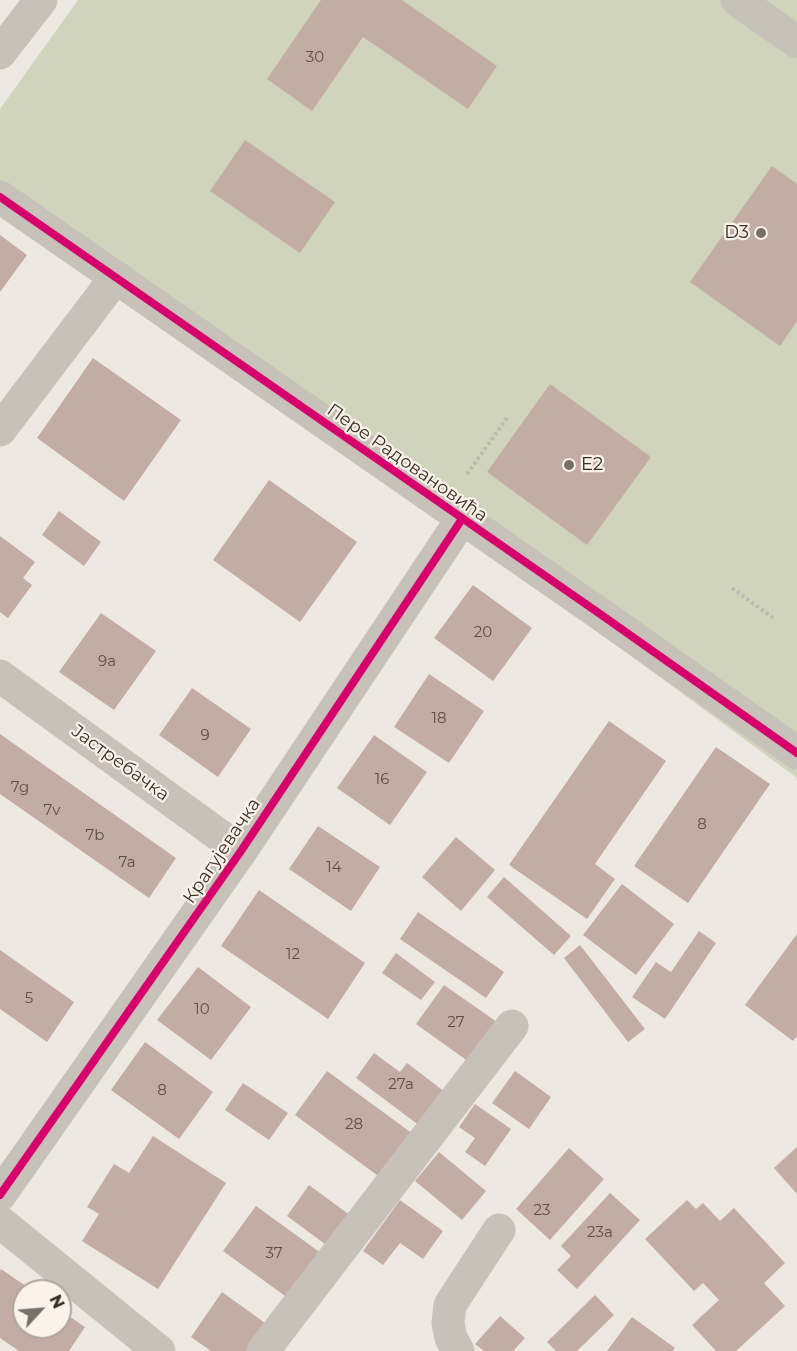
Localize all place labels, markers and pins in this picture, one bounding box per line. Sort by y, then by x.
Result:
place label: D3 [724,222,749,244]
marker: D3 [754,226,768,240]
place label: E2 [581,454,603,476]
marker: E2 [562,458,576,472]

